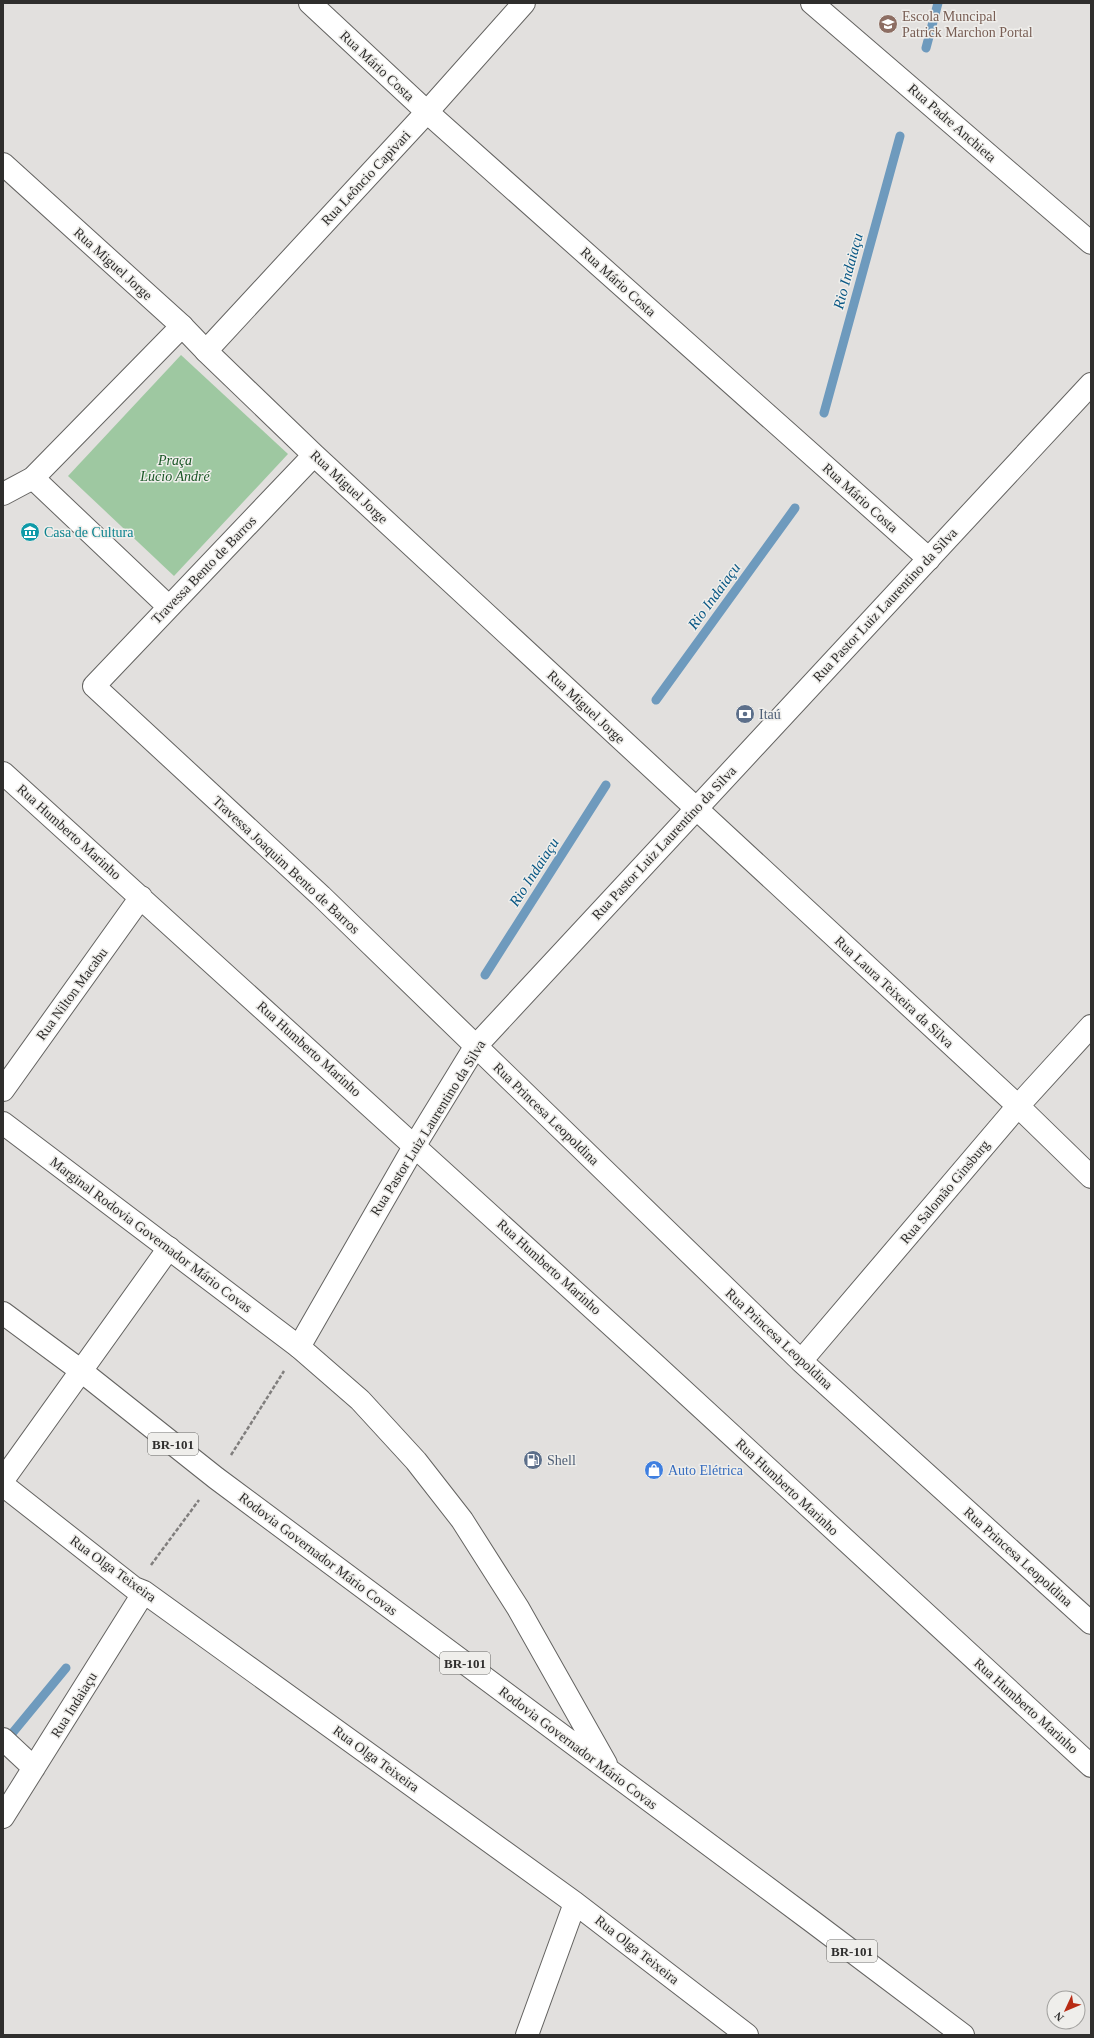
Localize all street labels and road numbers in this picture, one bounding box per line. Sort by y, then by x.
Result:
street label: Rua Mário Costa [337,28,418,105]
street label: Rua Padre Anchieta [905,81,999,166]
street label: Rua Leôncio Capivari [318,128,414,228]
street label: Rua Miguel Jorge [71,225,155,303]
street label: Rua Mário Costa [577,244,659,320]
street label: Rua Miguel Jorge [307,447,391,527]
street label: Rua Mário Costa [819,460,901,536]
street label: Travessa Bento de Barros [149,513,259,627]
street label: Rua Pastor Luiz Laurentino da Silva [810,525,961,685]
street label: Rua Miguel Jorge [544,667,628,747]
street label: Rua Pastor Luiz Laurentino da Silva [589,763,740,923]
street label: Rua Humberto Marinho [14,781,124,883]
street label: Travessa Joaquim Bento de Barros [210,793,362,937]
street label: Rua Laura Teixeira da Silva [832,933,957,1051]
street label: Rua Nilton Macabu [33,945,111,1043]
street label: Rua Humberto Marinho [254,998,364,1100]
street label: Rua Pastor Luiz Laurentino da Silva [368,1037,489,1219]
street label: Rua Princesa Leopoldina [490,1060,602,1169]
street label: Rua Salomão Ginsburg [897,1137,993,1247]
street label: Marginal Rodovia Governador Mário Covas [47,1154,255,1316]
street label: Rua Humberto Marinho [494,1216,604,1318]
street label: Rua Princesa Leopoldina [722,1286,836,1393]
road number: BR-101 [148,1433,198,1455]
street label: Rua Humberto Marinho [733,1436,841,1538]
street label: Rodovia Governador Mário Covas [236,1490,400,1618]
street label: Rua Princesa Leopoldina [961,1504,1076,1610]
street label: Rua Olga Teixeira [67,1533,159,1606]
road number: BR-101 [440,1652,490,1674]
street label: Rua Humberto Marinho [971,1655,1081,1757]
street label: Rua Indaiaçu [48,1670,100,1740]
street label: Rodovia Governador Mário Covas [496,1684,660,1812]
street label: Rua Olga Teixeira [330,1723,422,1796]
street label: Rua Olga Teixeira [592,1913,682,1988]
road number: BR-101 [827,1940,877,1962]

